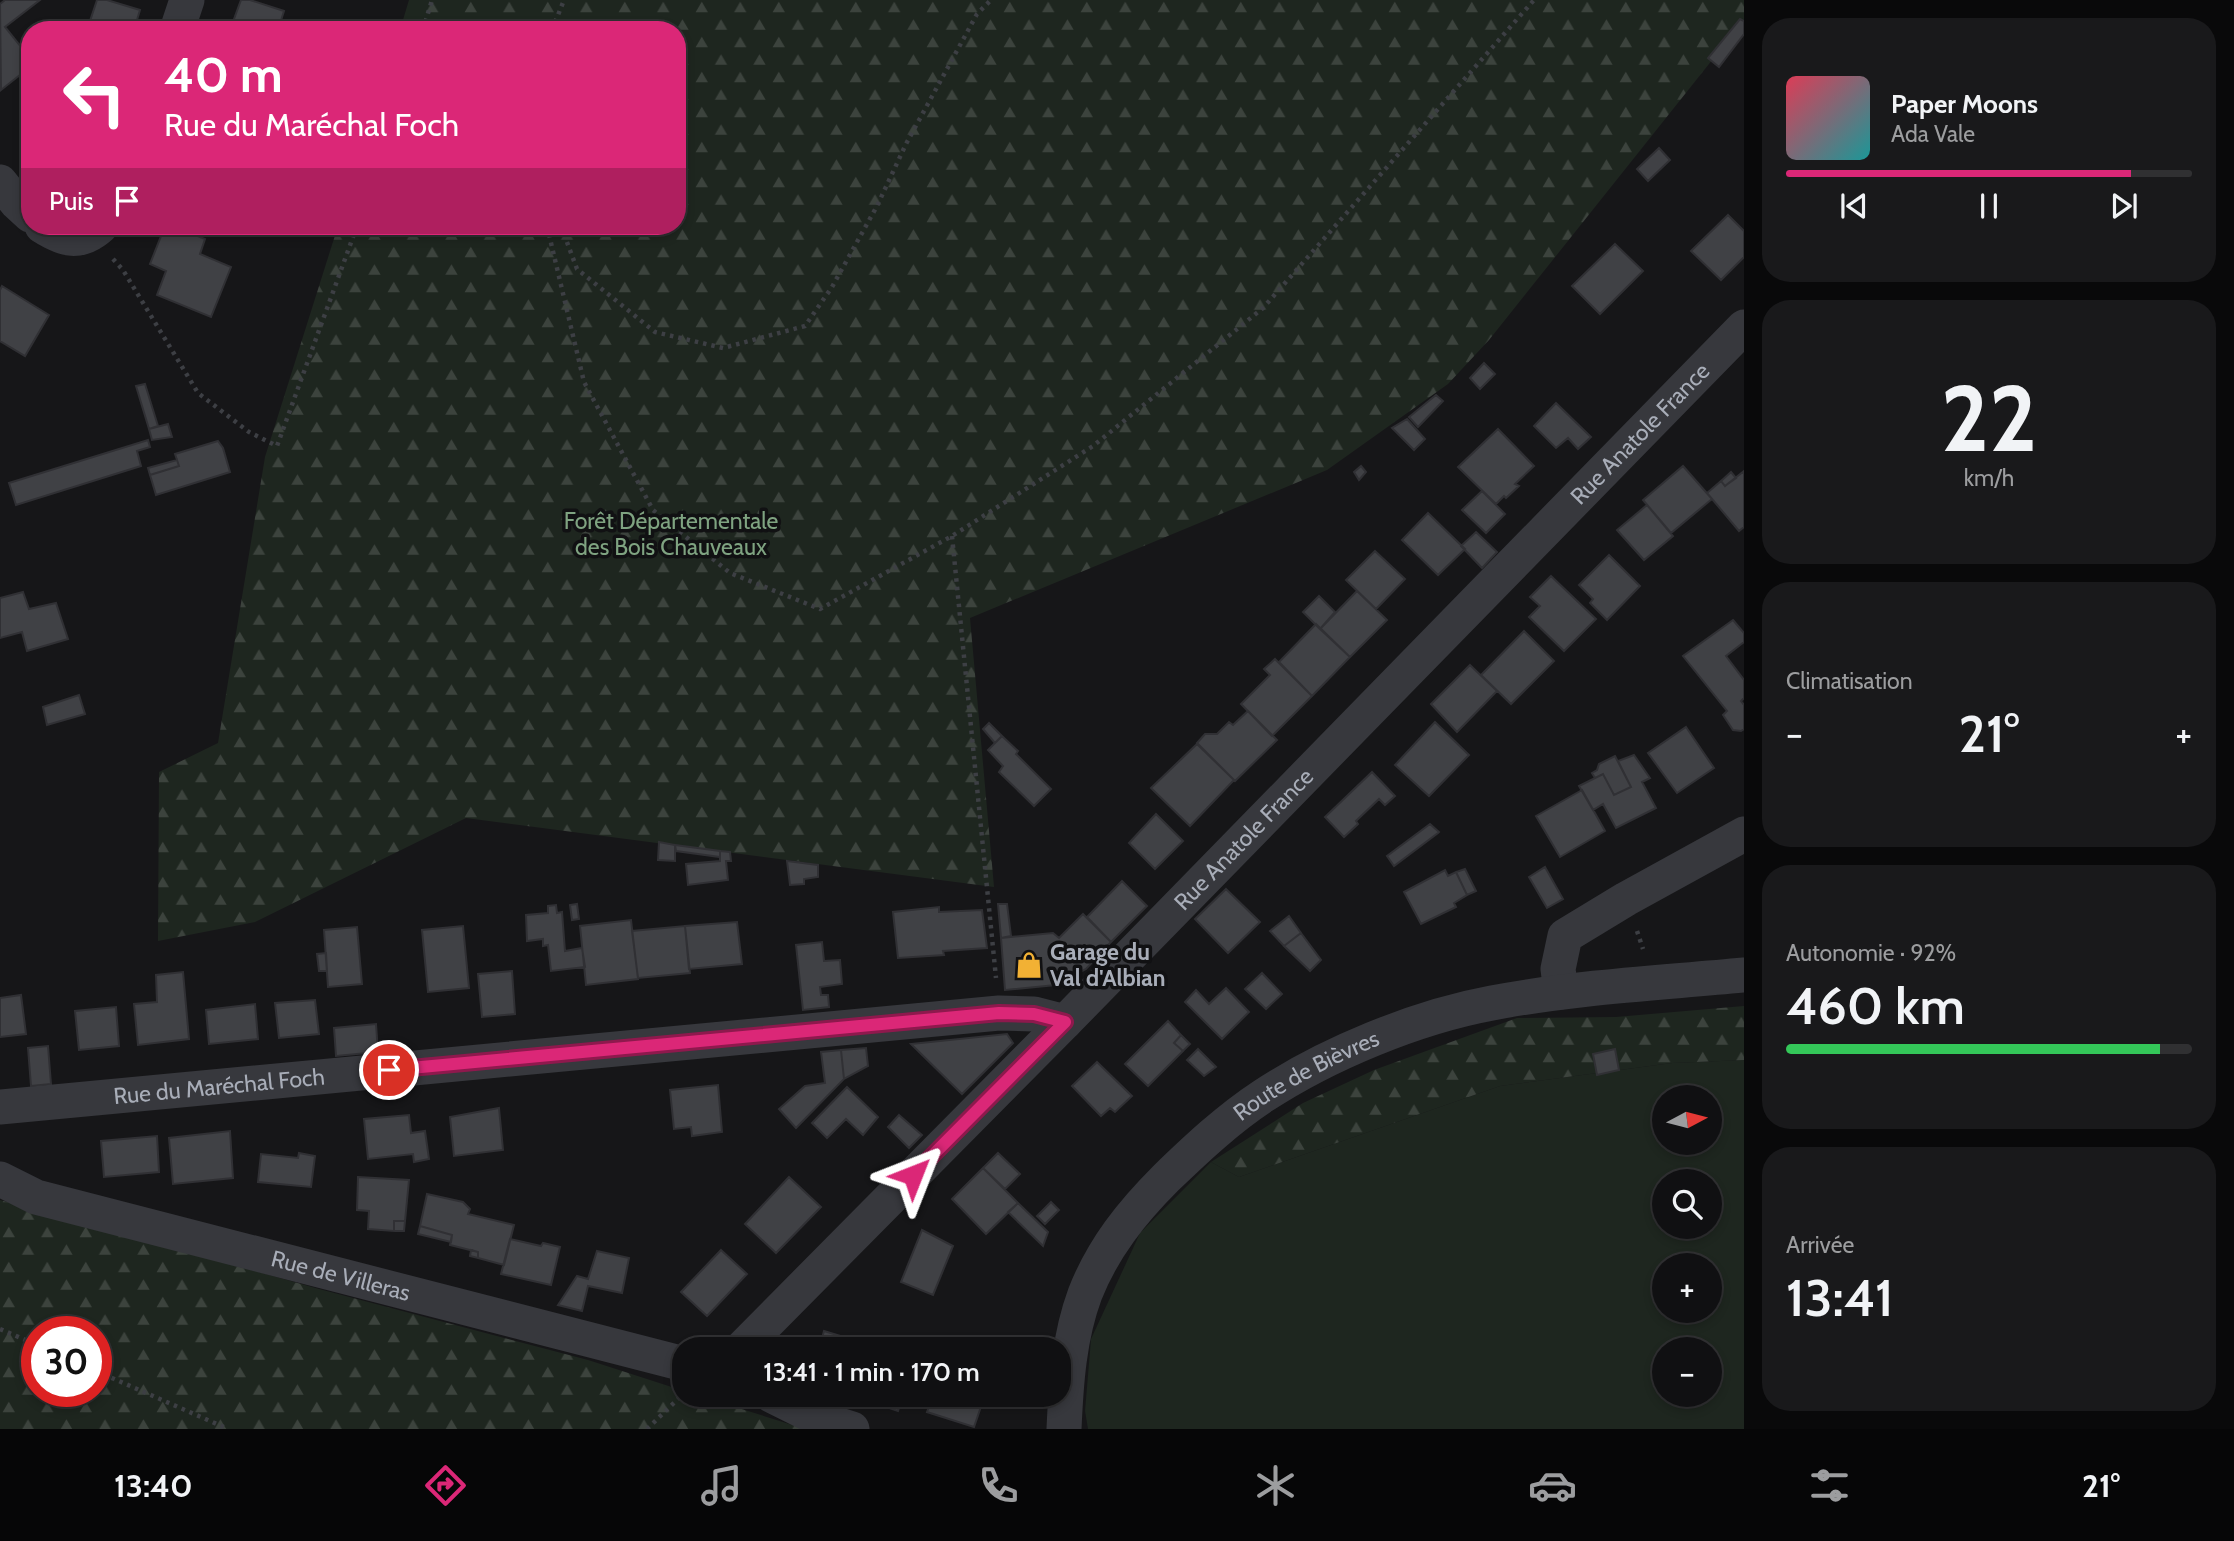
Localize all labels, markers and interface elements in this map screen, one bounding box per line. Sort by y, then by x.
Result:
text: 40 m [164,45,283,104]
icon: left [49,49,140,140]
text: Paper Moons [1891,88,2038,120]
text: Rue du Maréchal Foch [164,105,459,144]
text: Ada Vale [1891,120,1975,148]
icon: arrive [108,182,146,220]
text: Puis [49,185,94,217]
icon: previous [1835,187,1873,225]
icon: pause [1970,187,2008,225]
icon: next [2105,187,2143,225]
street label: Rue Anatole France [1564,357,1715,510]
text: 22 [1941,363,2037,474]
text: km/h [1964,464,2014,492]
park label: Forêt Départementale des Bois Chauveaux [564,507,779,561]
text: Climatisation [1786,667,1913,695]
text: 21° [1959,702,2019,765]
text: − [1786,710,1803,757]
text: + [2175,710,2192,757]
street label: Rue Anatole France [1168,762,1319,916]
place label: Garage du Val d'Albian [1050,938,1165,992]
text: Autonomie · 92% [1786,939,1956,967]
shop icon: Garage du Val d'Albian [1014,950,1044,980]
text: 460 km [1786,974,1965,1037]
street label: Route de Bièvres [1228,1024,1383,1126]
pin [359,1040,419,1100]
icon: arrive [370,1051,408,1089]
street label: Rue du Maréchal Foch [112,1063,326,1110]
north arrow [1652,1085,1722,1155]
map controls [1652,1085,1722,1407]
position arrow [876,1138,950,1212]
button: search [1652,1169,1722,1239]
text: Arrivée [1786,1231,1854,1259]
street label: Rue de Villeras [268,1244,413,1307]
button: + [1652,1253,1722,1323]
text: 13:41 [1786,1266,1893,1329]
speed limit sign: 30 [21,1316,112,1407]
button: − [1652,1337,1722,1407]
text: 13:41 · 1 min · 170 m [763,1356,980,1388]
icon: directions [421,1461,470,1510]
icon: music [697,1461,746,1510]
icon: phone [974,1461,1023,1510]
icon: climate [1251,1461,1300,1510]
icon: car [1528,1461,1577,1510]
icon: filters [1805,1461,1854,1510]
text: 13:40 [114,1466,193,1505]
text: 21° [2082,1466,2120,1505]

